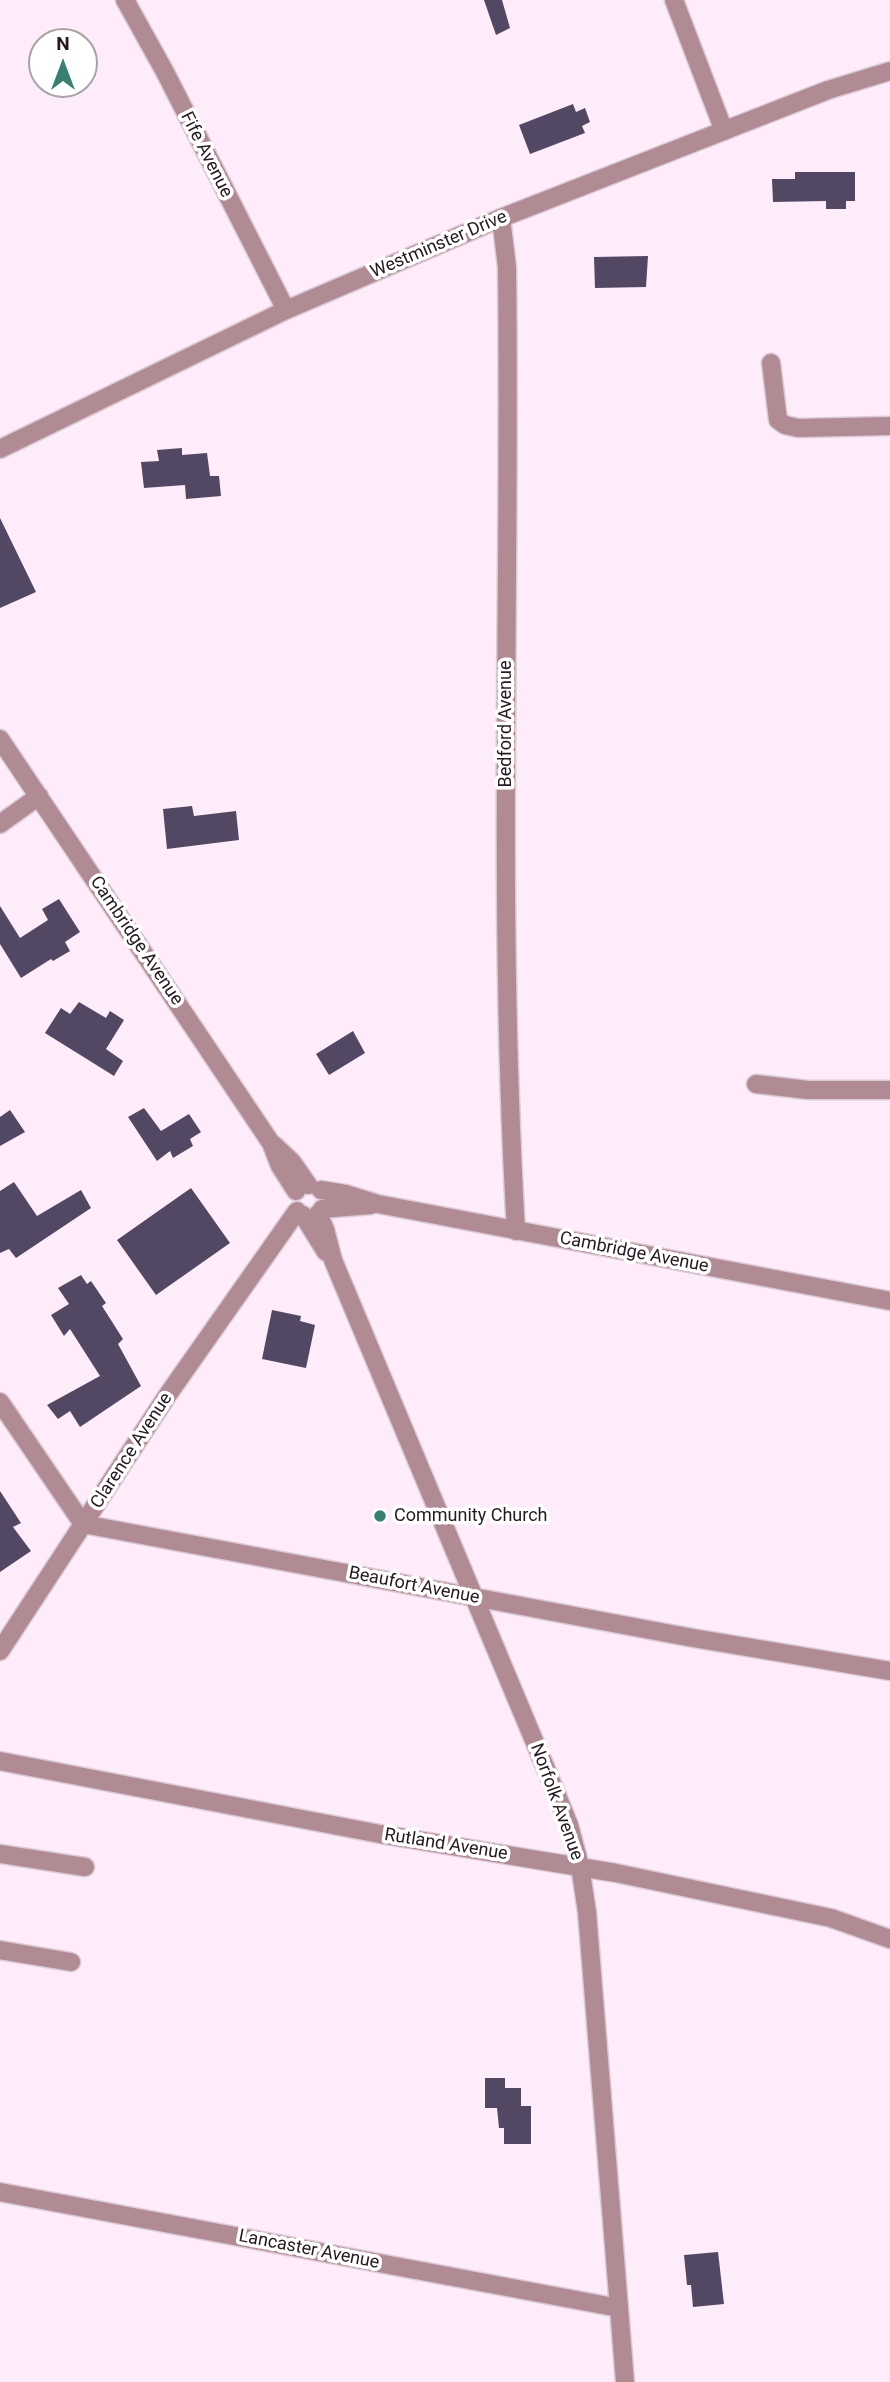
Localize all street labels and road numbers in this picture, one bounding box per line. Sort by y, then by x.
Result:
street label: Fife Avenue [175,109,237,201]
street label: Westminster Drive [367,206,511,284]
street label: Bedford Avenue [495,661,517,787]
street label: Cambridge Avenue [85,872,187,1010]
street label: Cambridge Avenue [558,1228,710,1278]
street label: Clarence Avenue [87,1389,177,1513]
street label: Beaufort Avenue [347,1563,481,1609]
street label: Norfolk Avenue [525,1741,587,1863]
street label: Rutland Avenue [383,1825,509,1865]
street label: Lancaster Avenue [237,2226,381,2274]

